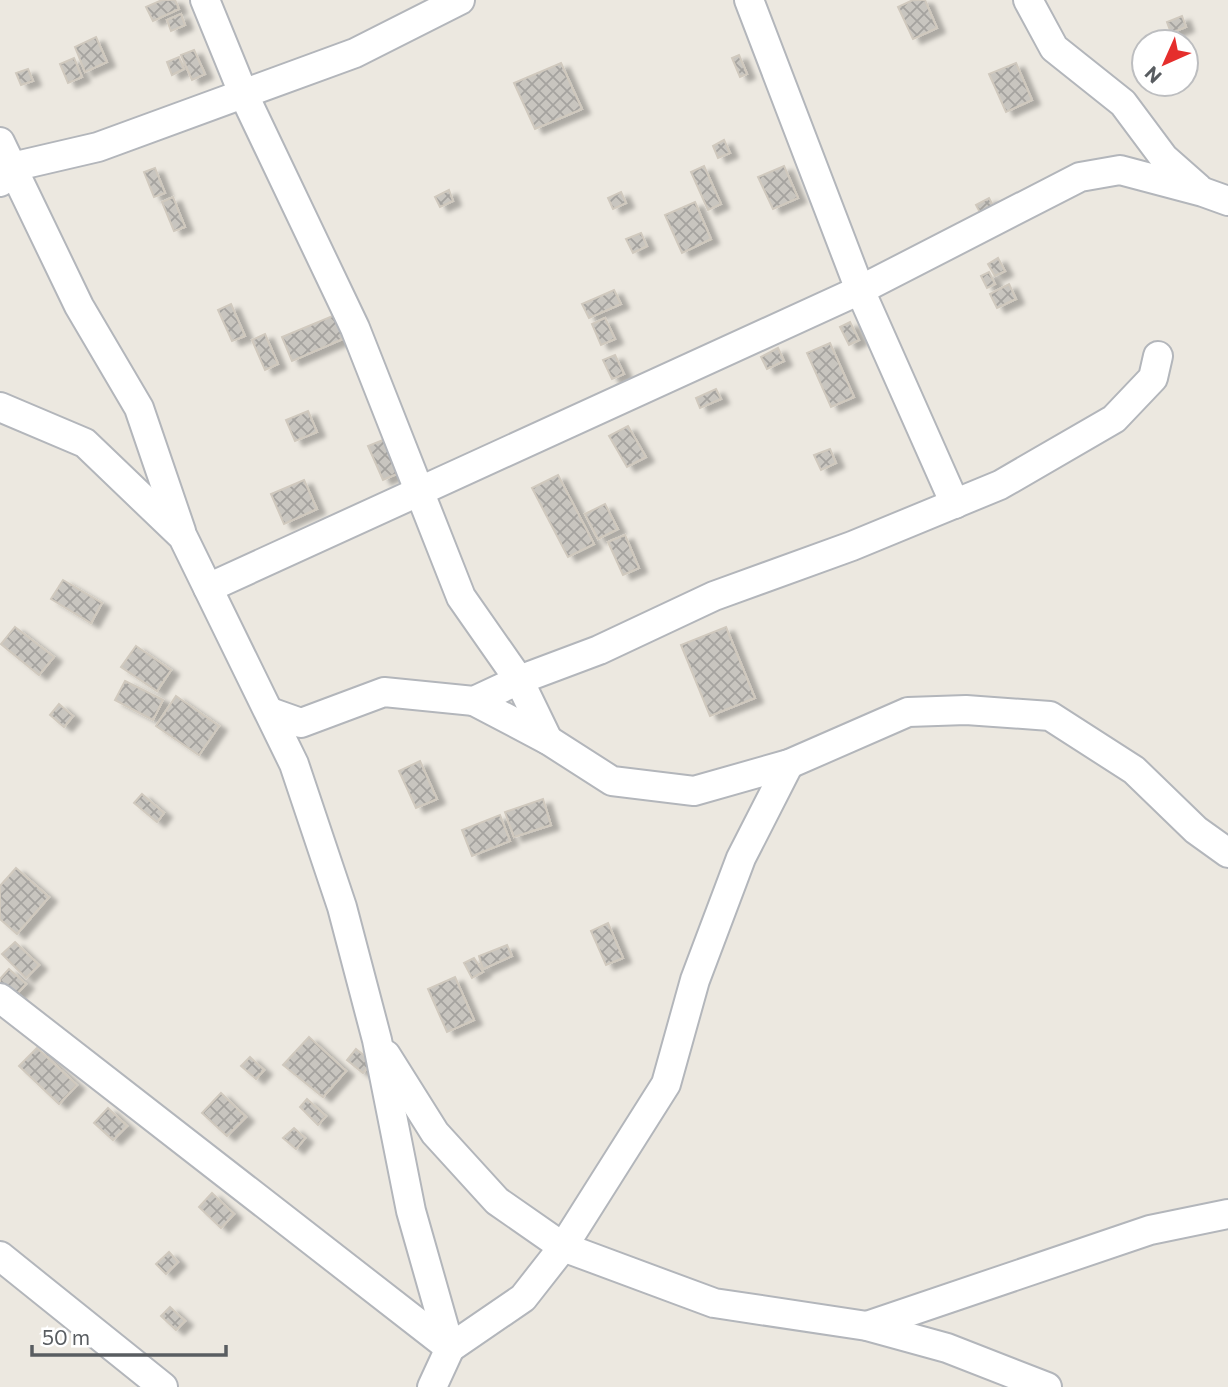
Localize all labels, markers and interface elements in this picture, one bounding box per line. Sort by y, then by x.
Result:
north arrow [1130,28,1200,98]
text: N [1139,62,1166,89]
scale bar [32,1314,226,1358]
text: 50 m [42,1324,90,1349]

